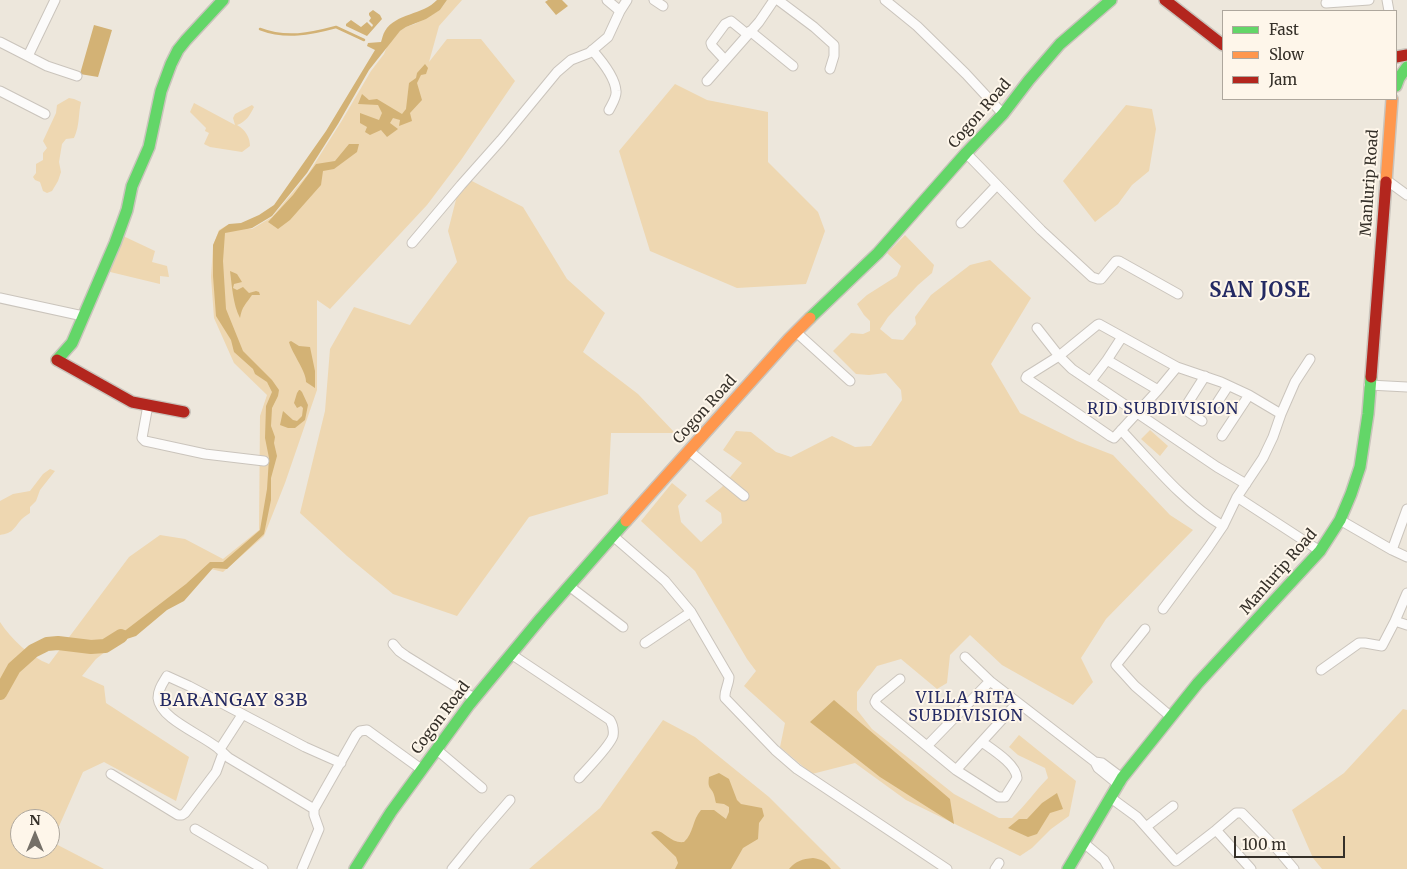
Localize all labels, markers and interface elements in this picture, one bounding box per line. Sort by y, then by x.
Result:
legend [1222,10,1397,100]
text: Fast [1269,20,1299,39]
text: Slow [1269,45,1304,64]
text: Jam [1269,70,1297,89]
street label: Cogon Road [945,76,1015,152]
street label: Manlurip Road [1357,129,1383,237]
district label: SAN JOSE [1208,279,1312,303]
street label: Cogon Road [670,372,740,448]
district label: RJD SUBDIVISION [1085,399,1241,419]
street label: Manlurip Road [1237,526,1321,618]
street label: Cogon Road [408,678,474,758]
district label: VILLA RITA SUBDIVISION [907,688,1025,726]
district label: BARANGAY 83B [158,690,310,712]
north arrow [10,809,60,859]
text: N [29,811,41,829]
scale bar [1237,826,1348,858]
text: 100 m [1242,835,1286,854]

